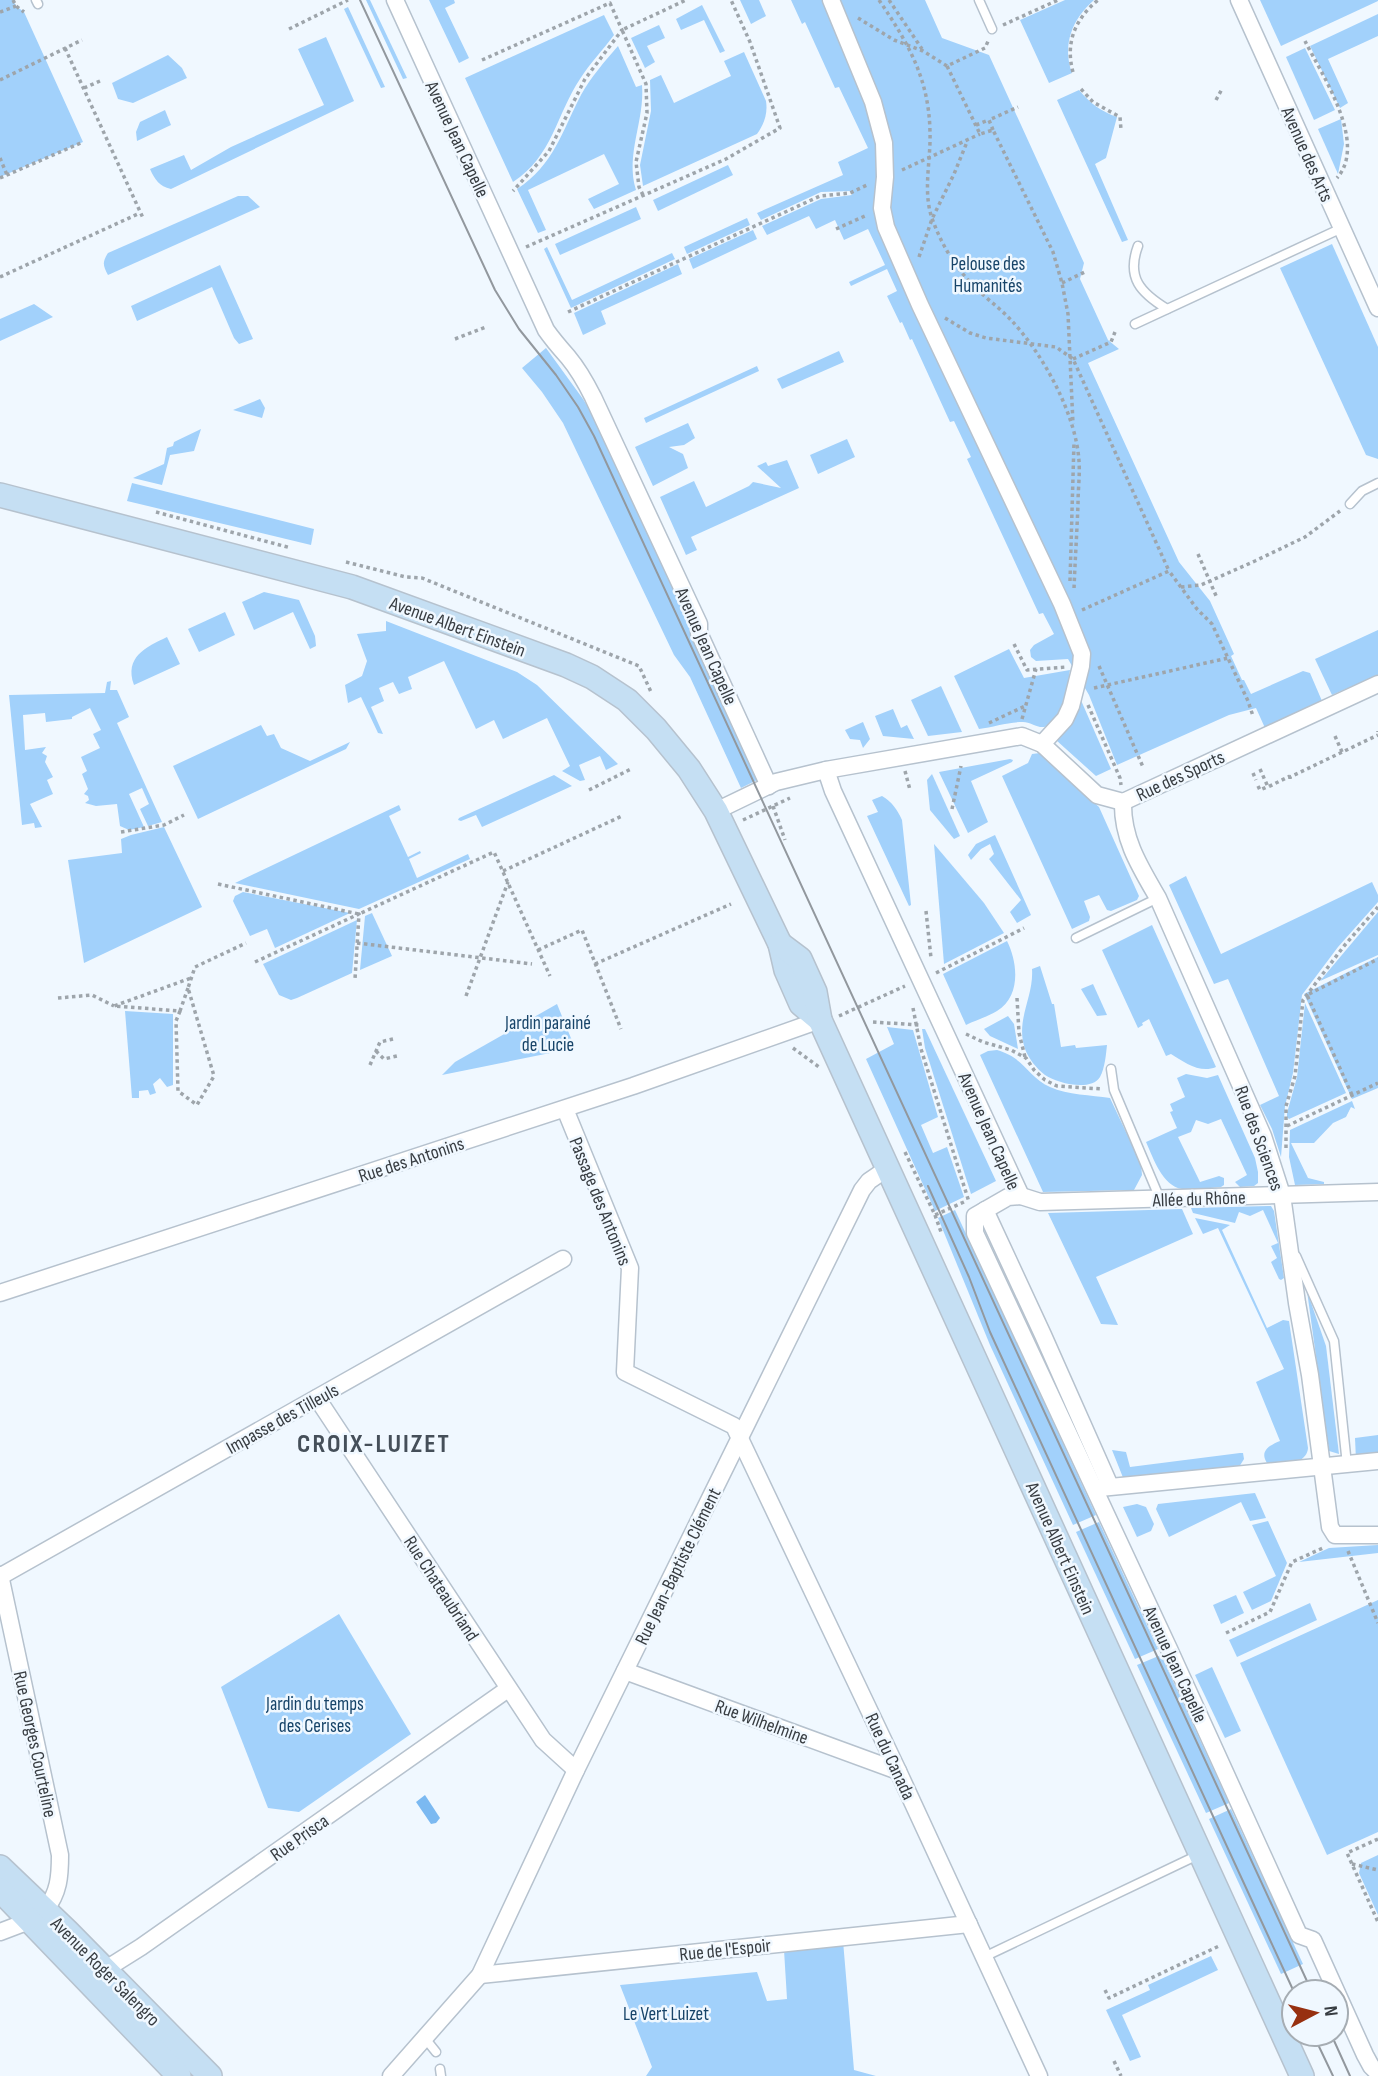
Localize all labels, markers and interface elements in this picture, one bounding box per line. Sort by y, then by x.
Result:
street label: Avenue Jean Capelle [419,77,494,202]
street label: Avenue des Arts [1275,103,1338,206]
park label: Pelouse des Humanités [951,253,1026,298]
street label: Avenue Jean Capelle [669,584,742,709]
street label: Avenue Albert Einstein [386,592,528,663]
street label: Rue des Sports [1133,746,1229,807]
park label: Jardin parainé de Lucie [504,1012,591,1057]
street label: Avenue Jean Capelle [952,1069,1025,1194]
street label: Rue des Sciences [1229,1083,1288,1194]
street label: Rue des Antonins [356,1132,467,1188]
street label: Passage des Antonins [563,1134,636,1269]
street label: Allée du Rhône [1151,1186,1246,1213]
street label: Impasse des Tilleuls [223,1379,343,1460]
district label: CROIX-LUIZET [297,1429,451,1460]
street label: Avenue Albert Einstein [1020,1478,1099,1618]
street label: Rue Jean-Baptiste Clément [630,1484,726,1649]
street label: Rue Chateaubriand [398,1532,483,1646]
street label: Avenue Jean Capelle [1137,1602,1212,1727]
street label: Rue Georges Courteline [8,1669,61,1820]
park label: Jardin du temps des Cerises [265,1693,364,1738]
street label: Rue Wilhelmine [712,1695,811,1750]
street label: Rue du Canada [860,1710,920,1804]
street label: Rue Prisca [266,1810,333,1867]
street label: Avenue Roger Salengro [45,1912,164,2031]
street label: Rue de l'Espoir [678,1934,773,1967]
north arrow [1280,1978,1350,2048]
park label: Le Vert Luizet [623,2003,709,2026]
text: N [1318,2005,1342,2018]

